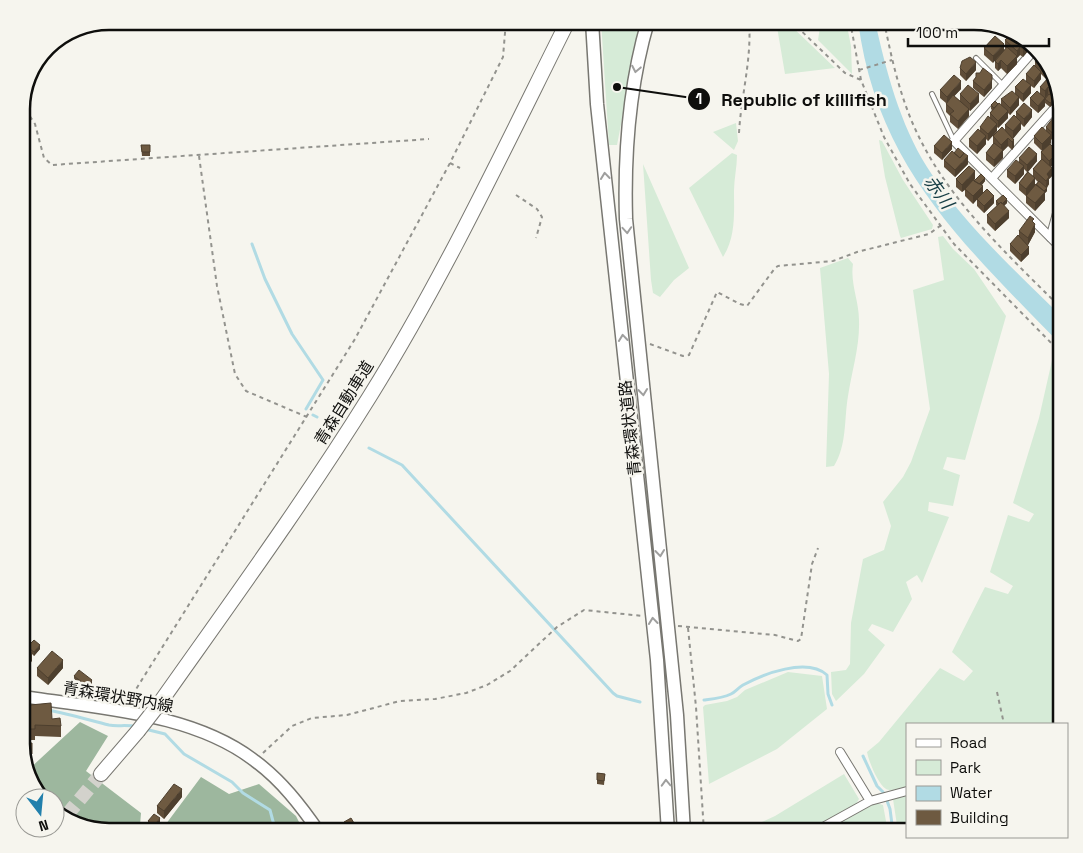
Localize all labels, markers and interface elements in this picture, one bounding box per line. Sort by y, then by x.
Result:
scale bar [908,15,1049,47]
text: 100 m [916,23,958,42]
one-way arrow [631,64,642,73]
callout: Republic of killifish [687,83,897,116]
text: Republic of killifish [721,88,887,111]
text: 1 [696,89,702,108]
water label: 赤川 [919,171,960,215]
one-way arrow [600,172,611,180]
one-way arrow [621,226,632,234]
one-way arrow [618,333,629,341]
street label: 青森自動車道 [310,357,378,449]
street label: 青森環状道路 [615,379,645,477]
one-way arrow [637,388,648,396]
one-way arrow [654,550,665,558]
one-way arrow [648,617,659,625]
street label: 青森環状野内線 [61,677,175,717]
legend [906,723,1068,838]
text: Road [950,733,987,752]
text: Park [950,758,981,777]
one-way arrow [660,779,671,787]
text: Water [950,783,993,802]
north arrow [15,788,65,838]
text: Building [950,808,1009,827]
text: N [37,816,51,835]

